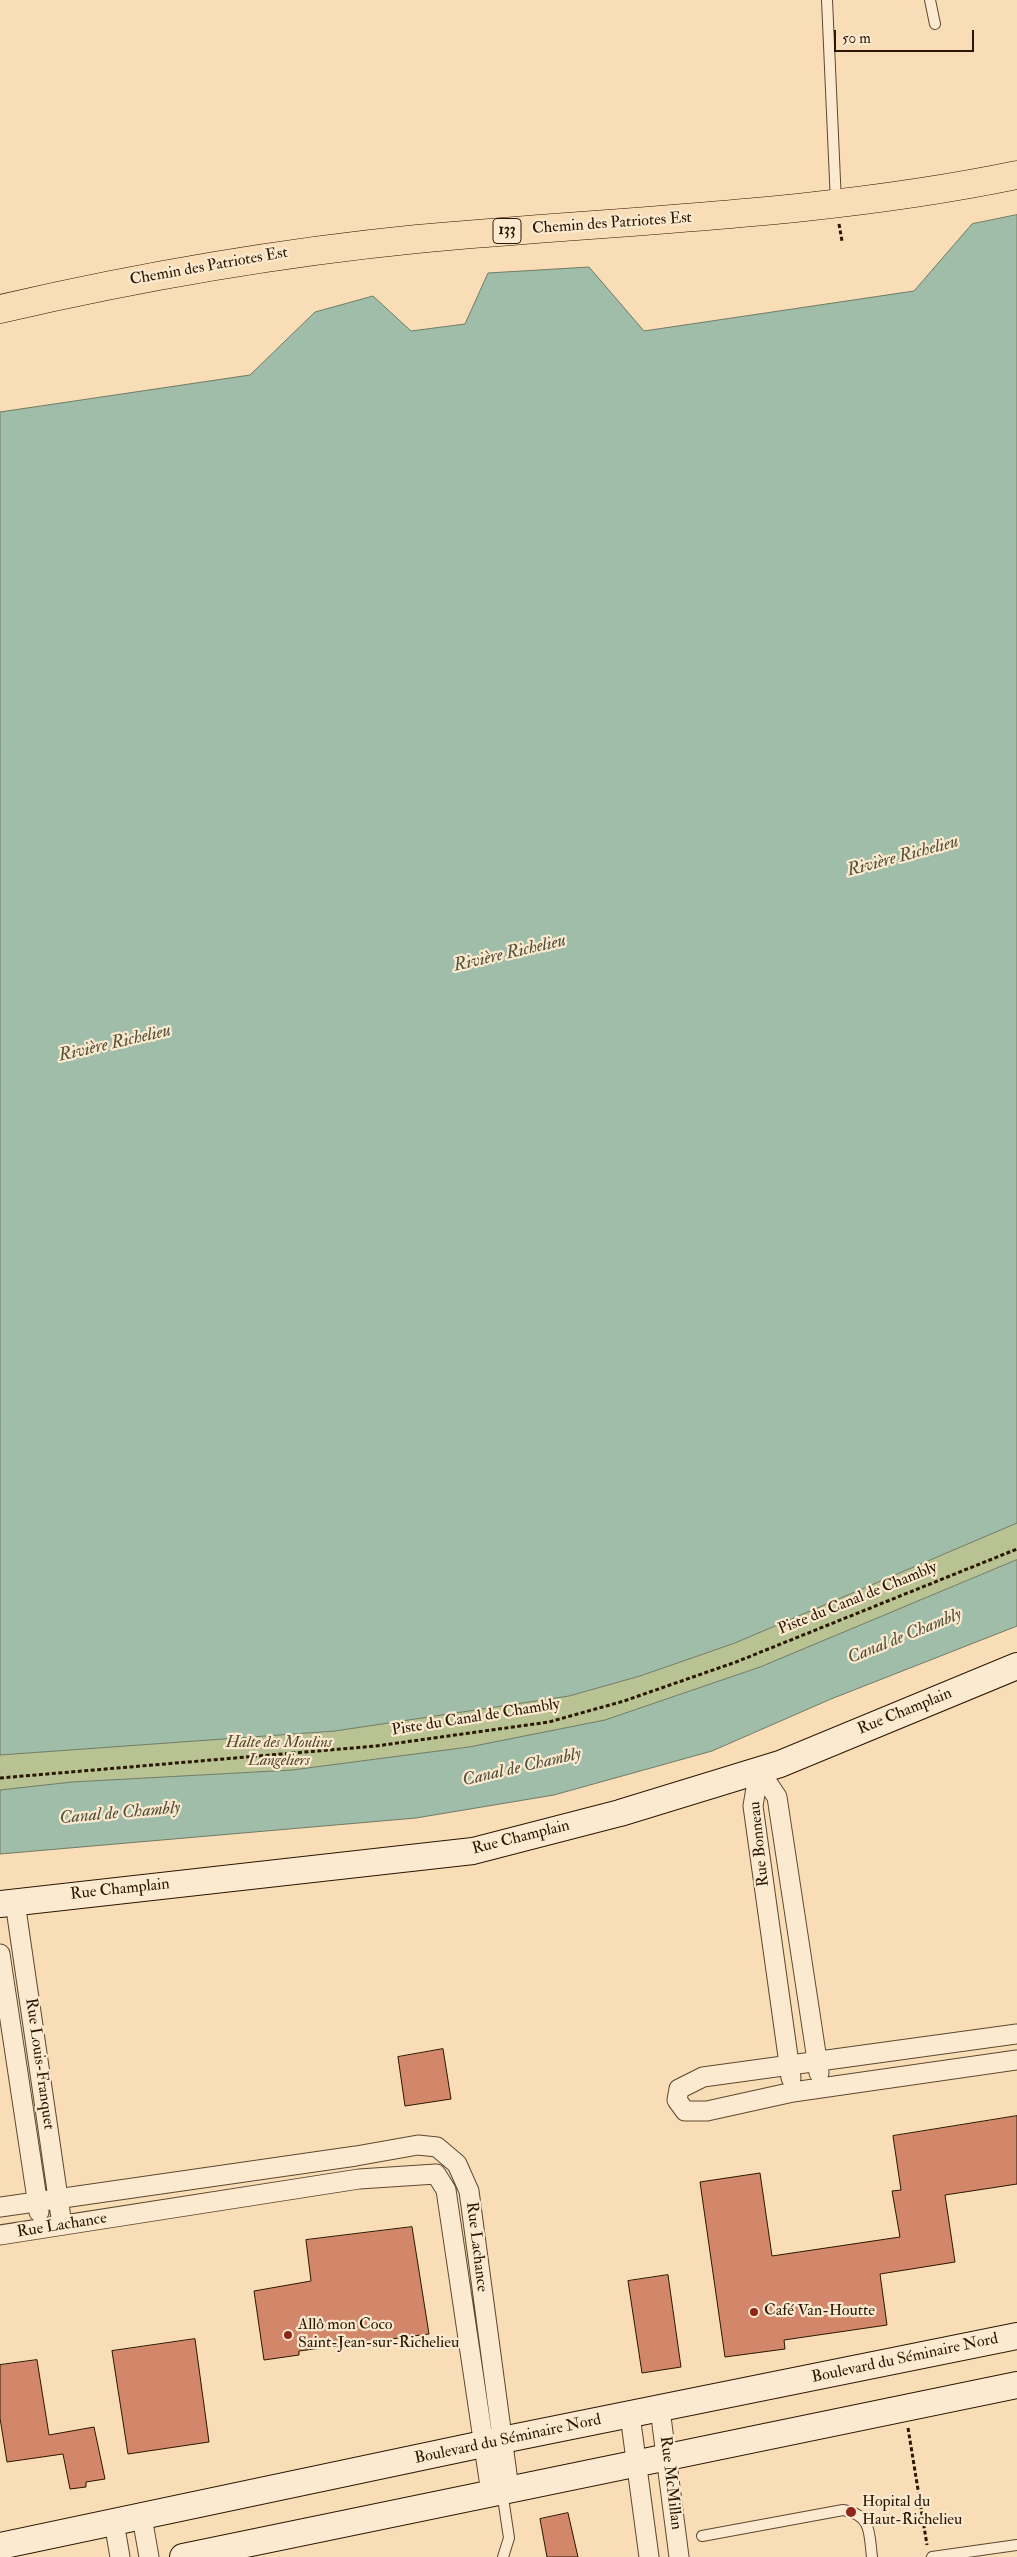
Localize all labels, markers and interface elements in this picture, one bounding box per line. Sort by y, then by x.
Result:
scale bar [837,20,977,52]
text: 50 m [842,29,871,48]
street label: Chemin des Patriotes Est [532,209,692,239]
road number: 133 [493,218,521,244]
street label: Chemin des Patriotes Est [129,244,289,290]
water label: Rivière Richelieu [845,832,961,882]
water label: Rivière Richelieu [452,931,568,977]
water label: Rivière Richelieu [57,1021,173,1067]
street label: Piste du Canal de Chambly [776,1558,940,1640]
water label: Canal de Chambly [845,1604,965,1670]
street label: Rue Champlain [855,1684,955,1740]
street label: Piste du Canal de Chambly [390,1695,562,1741]
park label: Halte des Moulins Langeliers [226,1734,332,1772]
water label: Canal de Chambly [461,1744,583,1792]
water label: Canal de Chambly [59,1798,181,1830]
street label: Rue Bonneau [746,1800,774,1888]
street label: Rue Champlain [470,1817,572,1859]
street label: Rue Champlain [69,1875,171,1905]
street label: Rue Louis-Franquet [20,1997,58,2131]
street label: Rue Lachance [461,2201,491,2293]
street label: Rue Lachance [16,2209,108,2243]
place label: Café Van-Houtte [764,2302,875,2322]
marker: Café Van-Houtte [748,2306,760,2318]
place label: Allô mon Coco Saint-Jean-sur-Richelieu [298,2316,459,2354]
marker: Allô mon Coco Saint-Jean-sur-Richelieu [282,2329,294,2341]
street label: Boulevard du Séminaire Nord [810,2330,1000,2388]
street label: Boulevard du Séminaire Nord [413,2411,603,2469]
street label: Rue McMillan [655,2435,685,2531]
place label: Hopital du Haut-Richelieu [862,2493,962,2531]
marker: Hopital du Haut-Richelieu [844,2505,858,2519]

